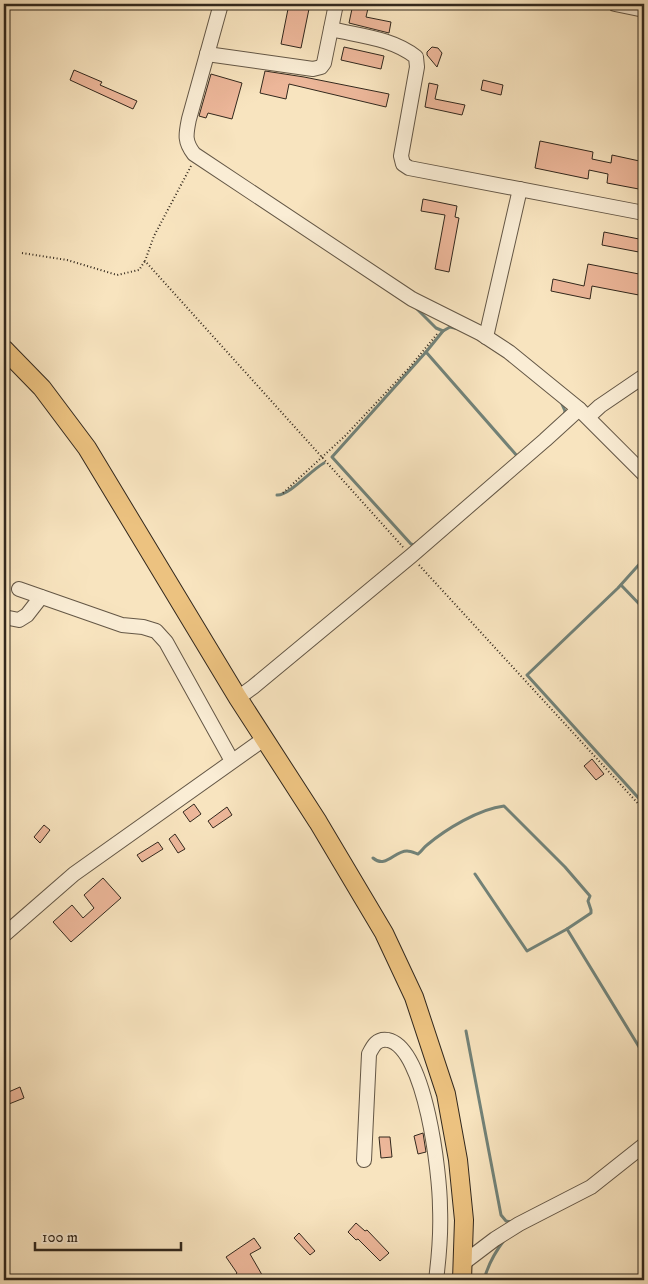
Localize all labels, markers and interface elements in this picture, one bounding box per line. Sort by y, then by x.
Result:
scale bar [35,1219,181,1251]
text: 100 m [42,1228,78,1247]

